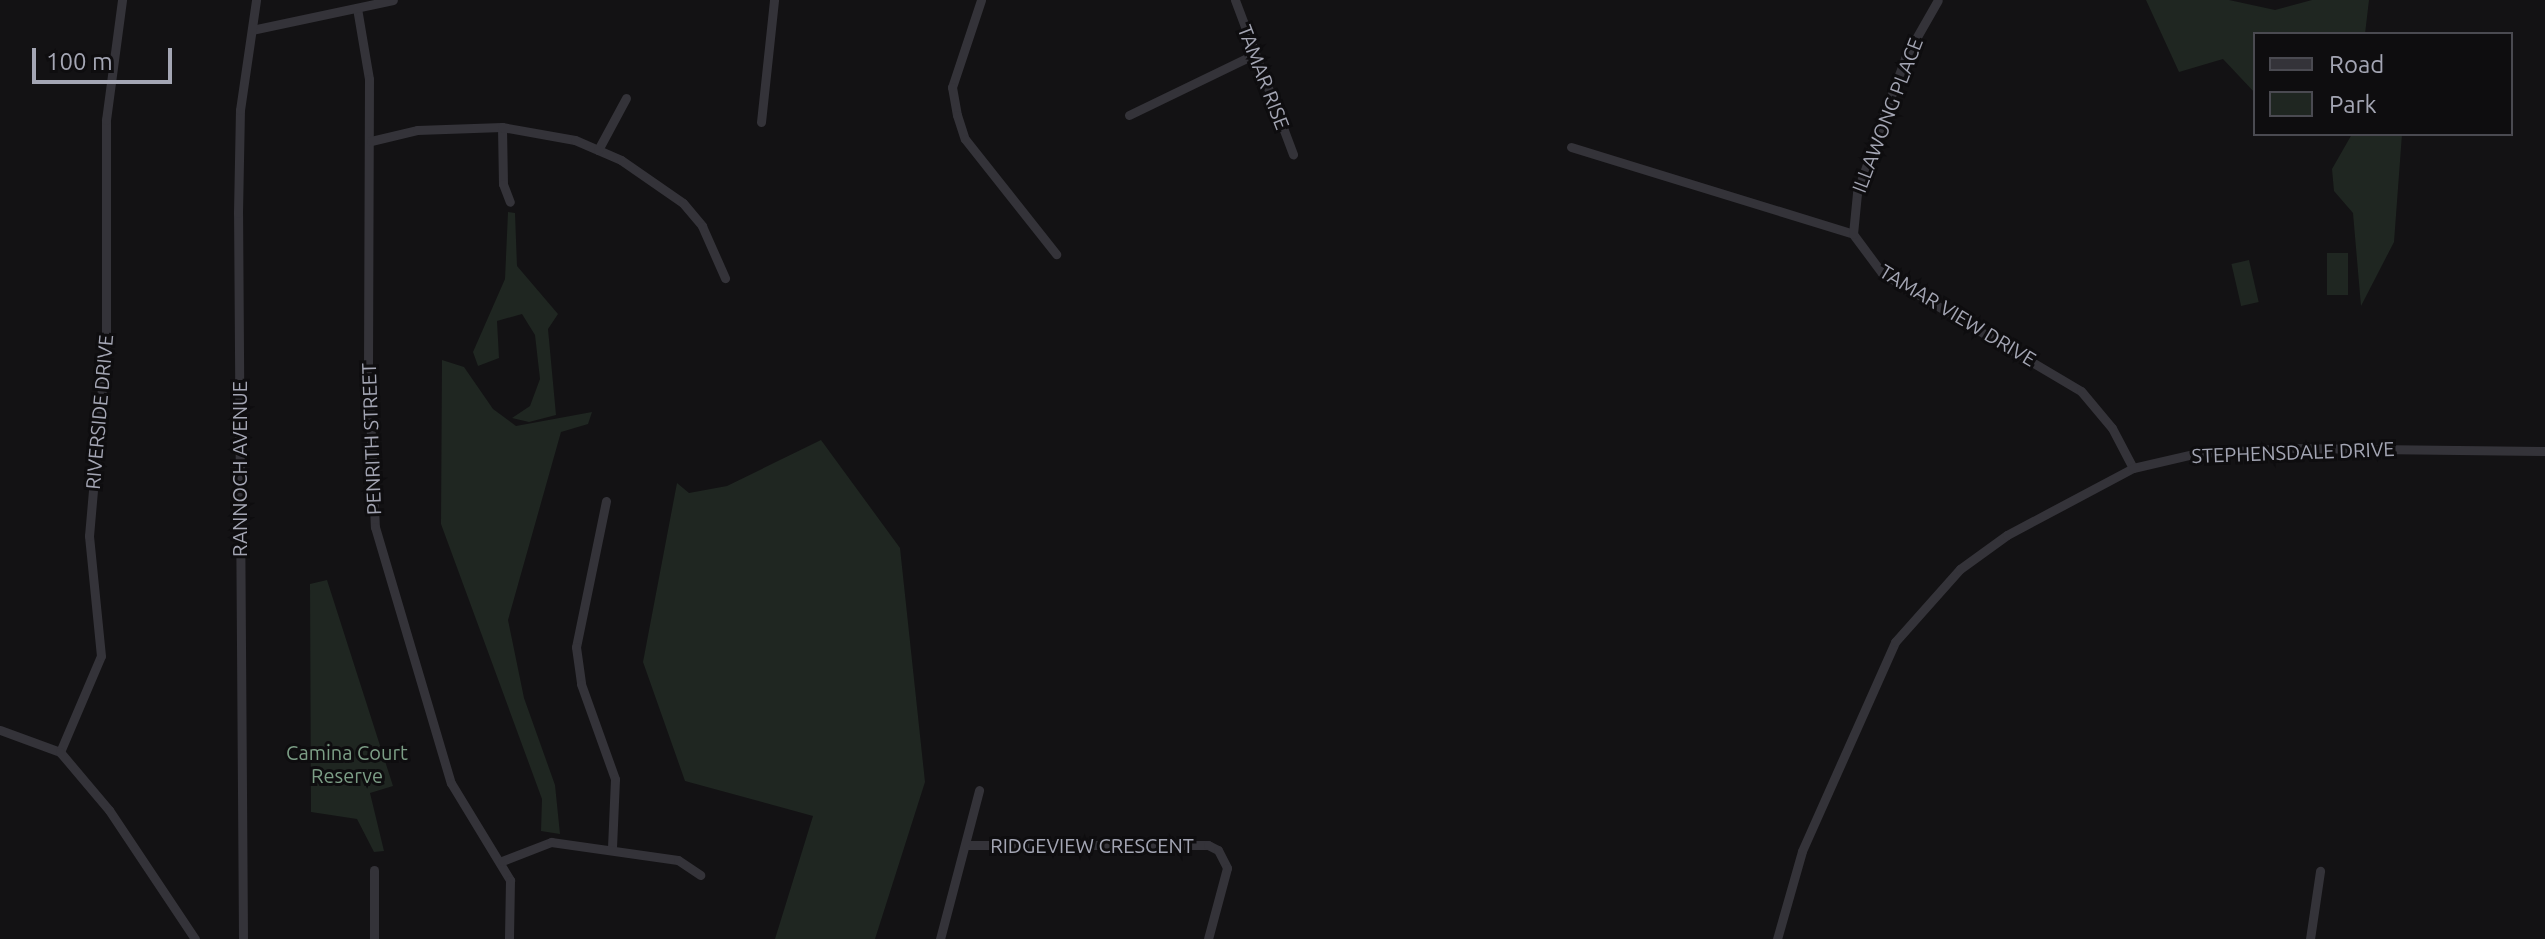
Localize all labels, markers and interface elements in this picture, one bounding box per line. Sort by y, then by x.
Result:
street label: TAMAR RISE [1233,21,1295,133]
scale bar [36,32,176,82]
legend [2253,32,2513,136]
street label: ILLAWONG PLACE [1846,34,1928,196]
text: 100 m [46,48,113,75]
text: Road [2329,51,2384,78]
text: Park [2329,91,2377,118]
street label: TAMAR VIEW DRIVE [1875,259,2041,371]
street label: RIVERSIDE DRIVE [80,334,118,490]
street label: PENRITH STREET [356,362,386,516]
street label: RANNOCH AVENUE [227,381,251,557]
street label: STEPHENSDALE DRIVE [2191,436,2395,468]
park label: Camina Court Reserve [286,740,408,787]
street label: RIDGEVIEW CRESCENT [990,833,1194,857]

